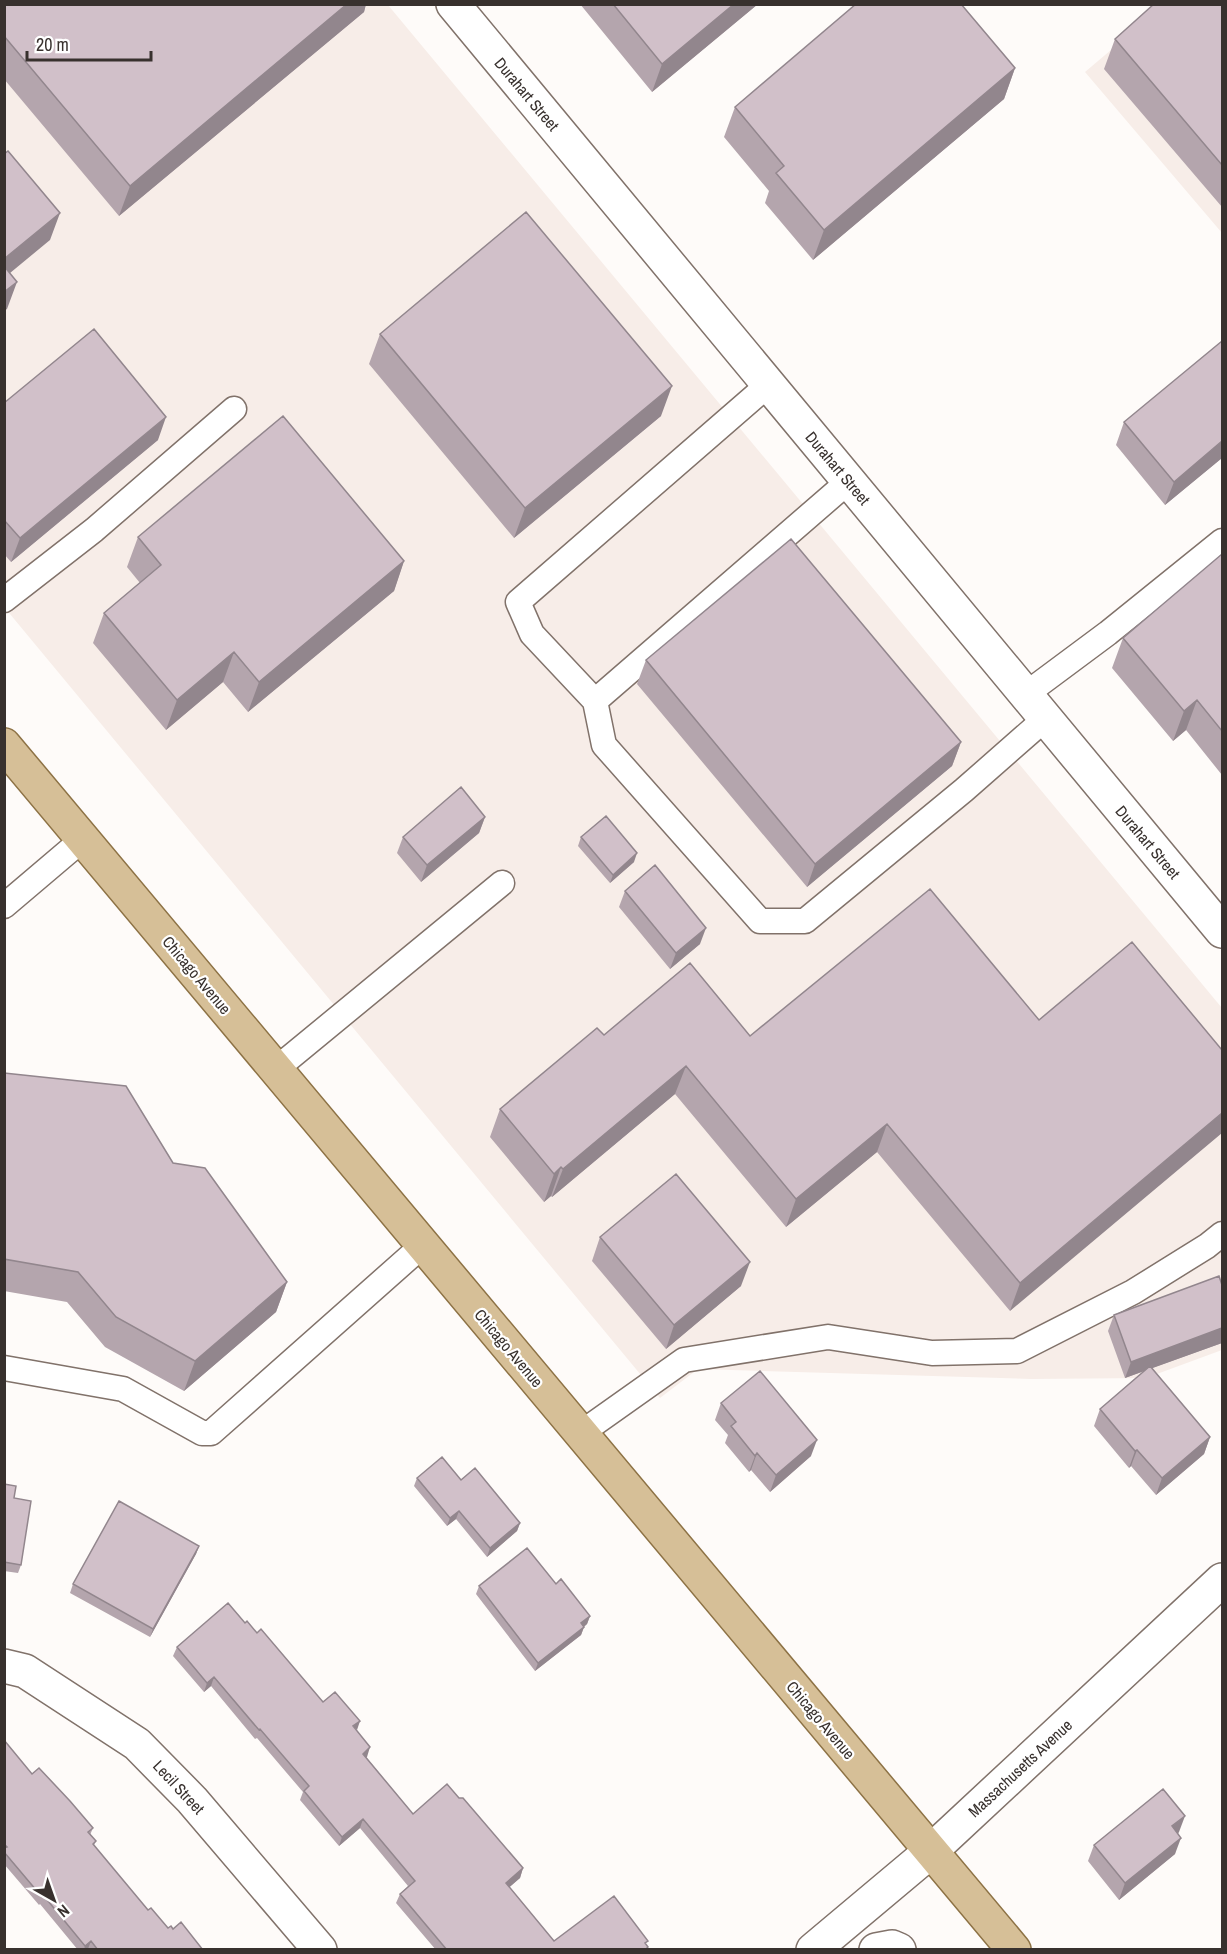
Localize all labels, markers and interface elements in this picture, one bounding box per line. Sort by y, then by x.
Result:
scale bar [27,24,152,62]
text: 20 m [36,32,69,57]
street label: Durahart Street [490,53,564,136]
street label: Durahart Street [801,427,875,510]
street label: Durahart Street [1111,801,1185,884]
street label: Chicago Avenue [158,931,236,1019]
street label: Chicago Avenue [470,1304,548,1392]
street label: Chicago Avenue [782,1676,860,1764]
street label: Massachusetts Avenue [963,1714,1077,1822]
street label: Lecil Street [148,1755,210,1819]
north arrow [24,1870,84,1930]
text: N [53,1900,74,1923]

